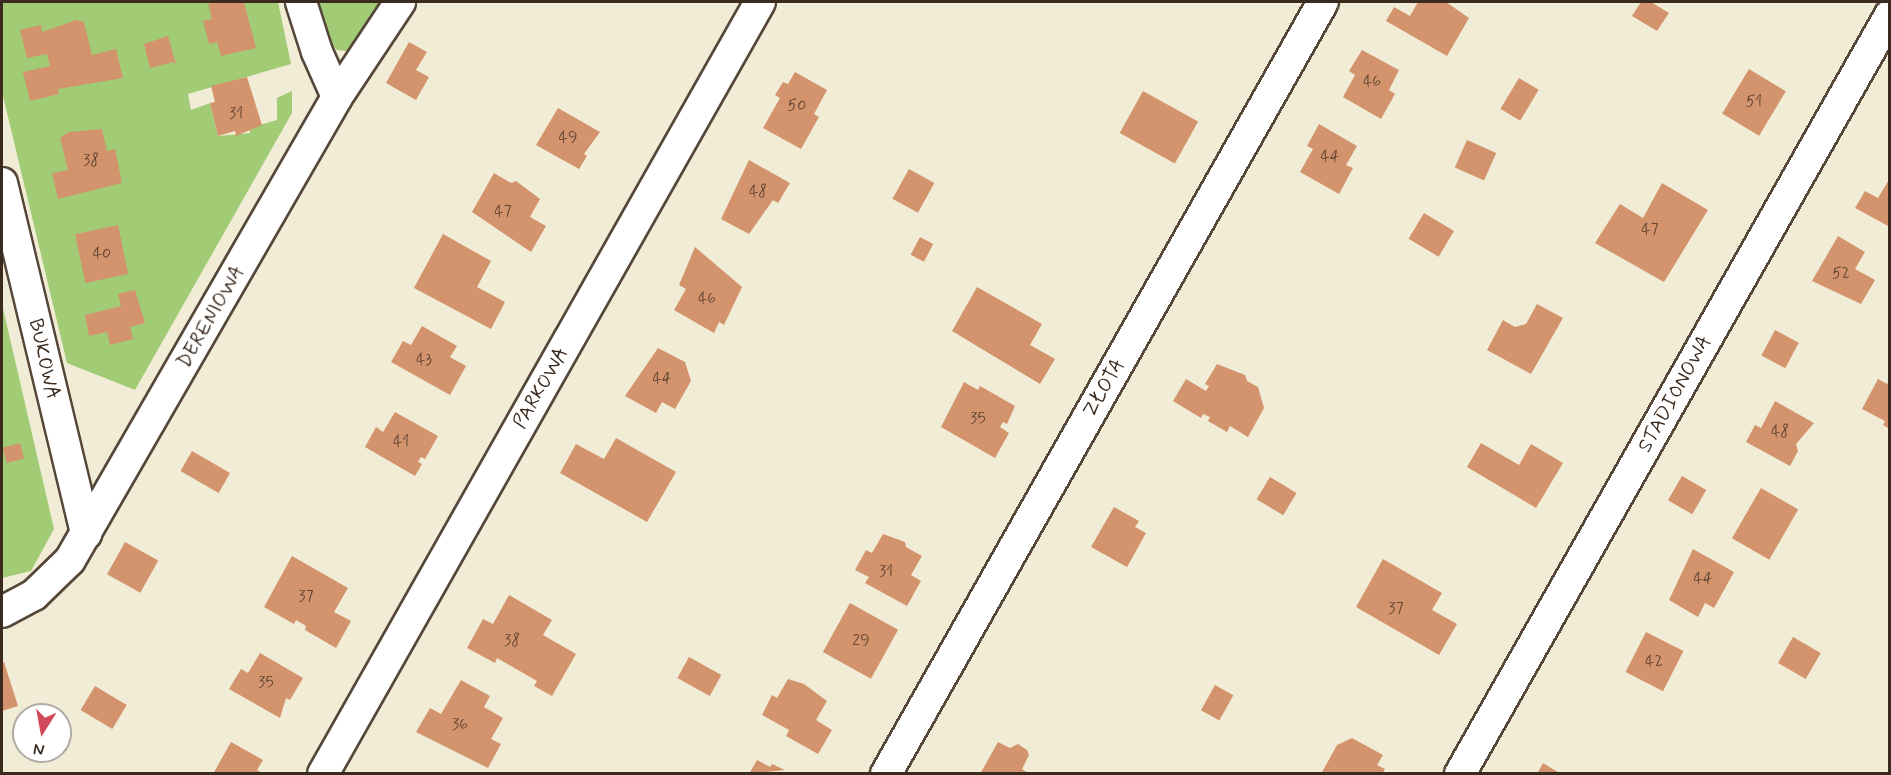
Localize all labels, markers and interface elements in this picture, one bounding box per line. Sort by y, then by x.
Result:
house number: 46 [1363,72,1381,92]
house number: 51 [1746,92,1762,112]
house number: 50 [788,96,806,116]
house number: 31 [229,104,243,124]
house number: 49 [559,128,577,148]
house number: 44 [1320,147,1340,167]
house number: 38 [83,151,99,171]
house number: 48 [749,182,767,202]
house number: 47 [494,202,512,222]
house number: 47 [1641,220,1659,240]
house number: 40 [93,244,111,264]
street label: DERENIOWA [172,262,250,372]
house number: 52 [1832,264,1850,284]
house number: 46 [698,289,716,309]
street label: BUKOWA [23,316,65,402]
street label: STADIONOWA [1633,331,1717,457]
street label: PARKOWA [508,343,574,433]
house number: 43 [416,350,432,370]
street label: ZŁOTA [1078,355,1130,421]
house number: 44 [652,369,672,389]
house number: 35 [970,409,986,429]
house number: 48 [1771,422,1789,442]
house number: 41 [393,432,409,452]
house number: 31 [879,562,893,582]
house number: 44 [1693,569,1713,589]
house number: 37 [298,587,314,607]
house number: 37 [1388,599,1404,619]
house number: 38 [504,631,520,651]
house number: 29 [852,631,870,651]
house number: 42 [1645,652,1663,672]
house number: 35 [258,673,274,693]
north arrow [12,703,72,763]
house number: 36 [452,715,468,735]
text: N [32,738,46,761]

